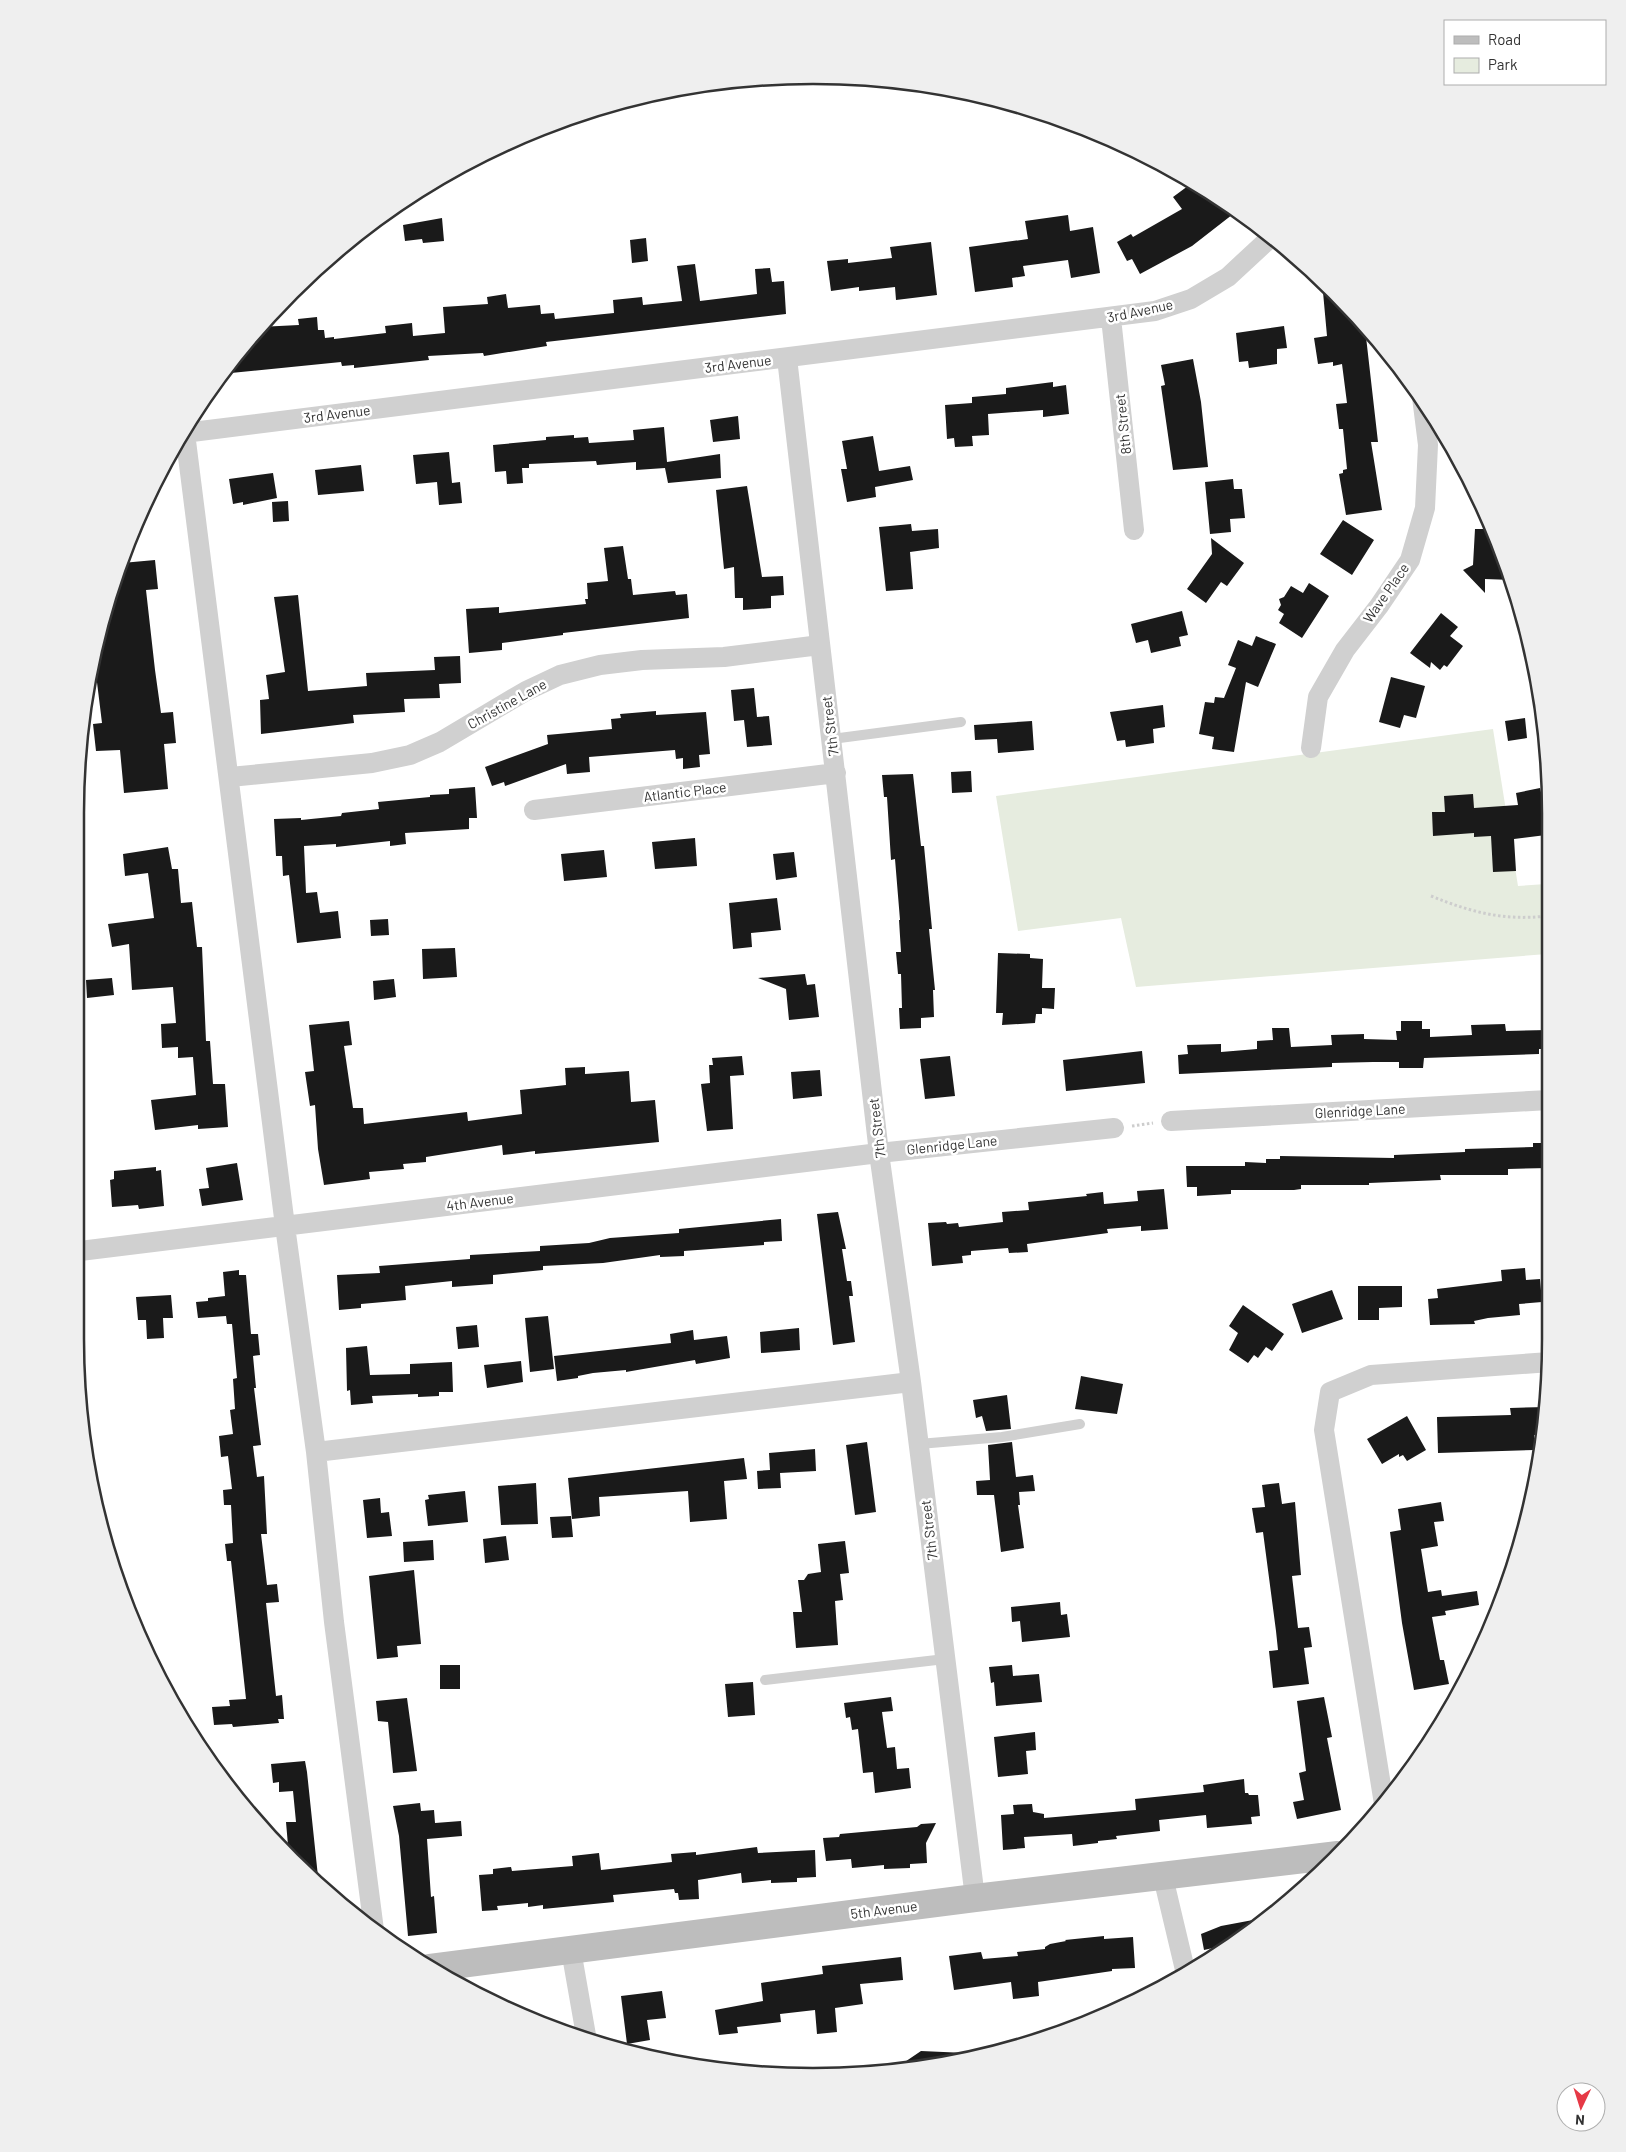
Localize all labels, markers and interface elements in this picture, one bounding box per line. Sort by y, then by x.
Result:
legend [1444,20,1606,85]
text: Road [1488,30,1521,48]
text: Park [1488,55,1518,73]
street label: 3rd Avenue [1105,295,1175,326]
street label: 3rd Avenue [704,351,772,376]
street label: 8th Street [1111,393,1134,455]
street label: 3rd Avenue [303,401,371,426]
street label: Wave Place [1359,560,1412,626]
street label: Christine Lane [464,675,549,732]
street label: 7th Street [817,695,842,757]
street label: Atlantic Place [642,778,727,805]
street label: 7th Street [864,1097,889,1159]
street label: Glenridge Lane [1314,1100,1406,1121]
street label: Glenridge Lane [906,1131,998,1158]
street label: 4th Avenue [445,1189,515,1214]
street label: 7th Street [916,1499,941,1561]
street label: 5th Avenue [850,1897,918,1922]
north arrow [1556,2082,1606,2132]
text: N [1575,2112,1585,2129]

